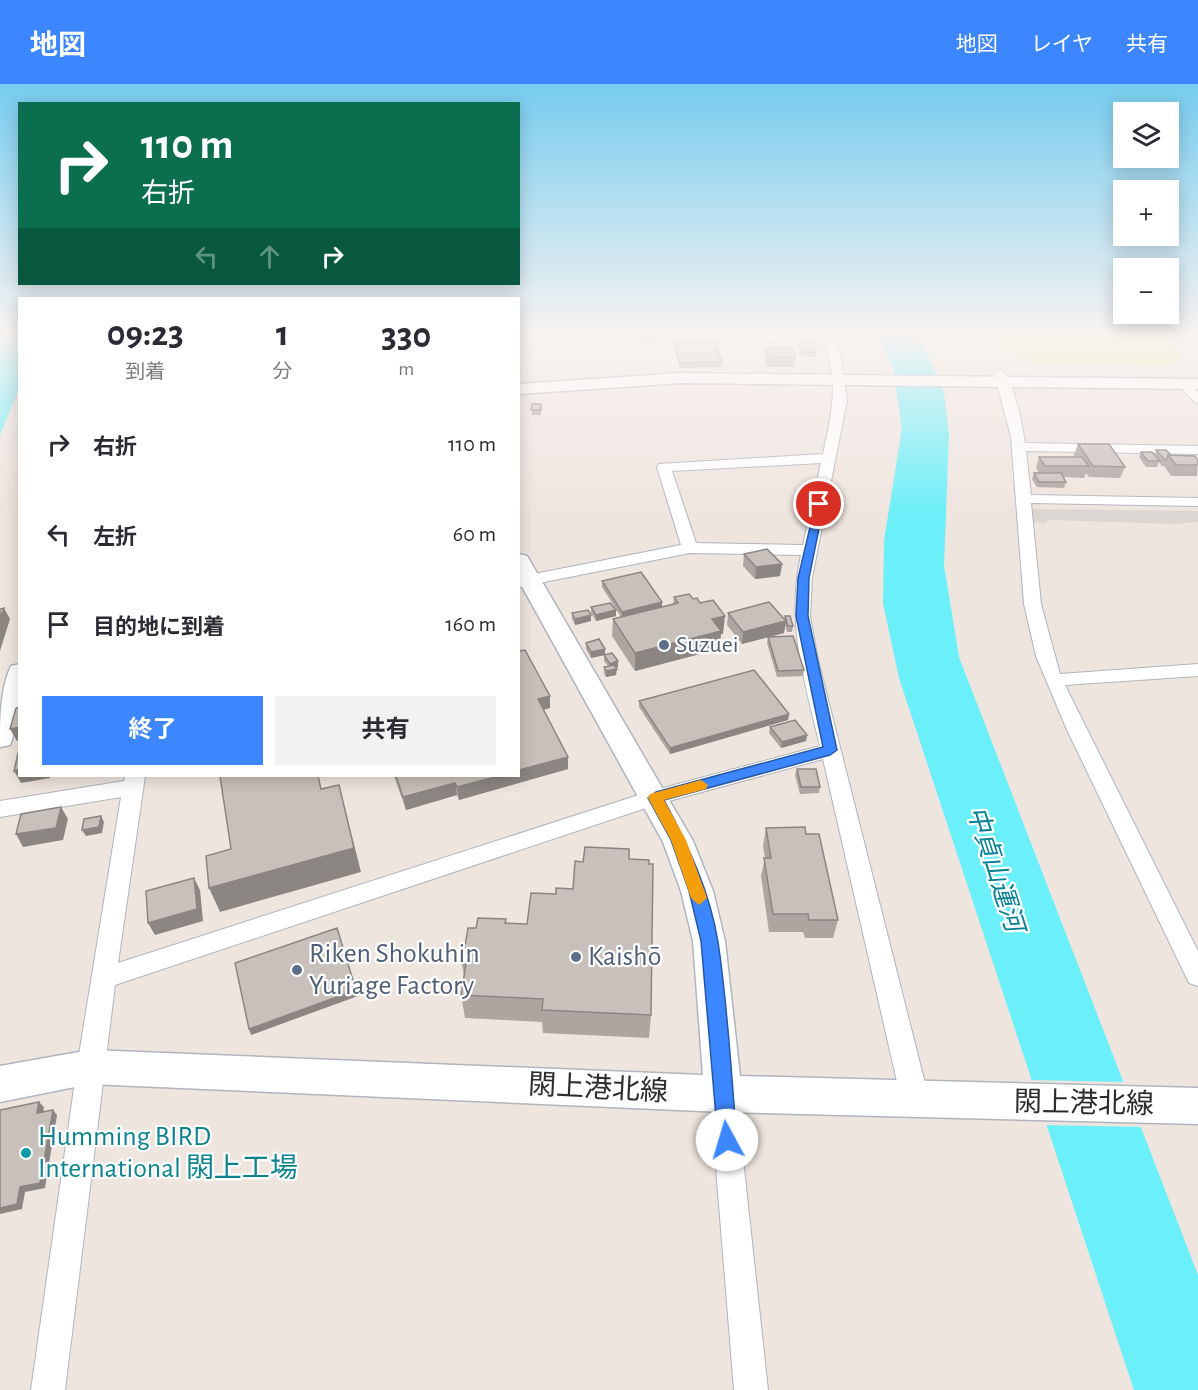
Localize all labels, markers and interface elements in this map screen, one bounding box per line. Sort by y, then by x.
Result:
text: 地図 [30,32,86,60]
text: 地図 [956,34,998,55]
text: レイヤ [1031,34,1093,55]
text: 共有 [1126,34,1168,55]
map controls [1113,102,1179,324]
button: layers [1113,102,1179,168]
text: 110 m [141,124,233,166]
icon: right [42,126,120,204]
text: 右折 [141,180,195,207]
button: + [1113,180,1179,246]
icon: left [190,240,223,273]
icon: ahead [253,240,286,273]
icon: right [316,240,349,273]
button: − [1113,258,1179,324]
text: 09:23 [107,316,184,352]
text: 1 [276,316,289,352]
text: 330 [381,318,431,354]
text: m [398,359,414,379]
text: 到着 [125,362,165,382]
text: 分 [273,362,293,382]
icon: right [42,428,75,461]
text: 110 m [448,433,496,455]
text: 右折 [93,436,137,458]
pin [793,478,844,529]
icon: arrive [802,487,835,520]
icon: left [42,518,75,551]
text: 60 m [453,523,496,545]
text: 左折 [93,526,137,548]
icon: arrive [42,608,75,641]
text: 160 m [445,613,496,635]
text: 目的地に到着 [93,616,225,638]
place label: Suzuei [676,633,739,657]
marker: Suzuei [657,638,671,652]
button: 終了 [42,696,263,765]
button: 共有 [275,696,496,765]
water label: 中貞山運河 [963,803,1030,940]
place label: Riken Shokuhin Yuriage Factory [309,940,480,1000]
place label: Kaishō [588,943,661,971]
marker: Kaishō [569,950,583,964]
marker: Riken Shokuhin Yuriage Factory [290,963,304,977]
street label: 閖上港北線 [527,1069,669,1107]
street label: 閖上港北線 [1014,1087,1154,1119]
position arrow [695,1108,759,1172]
place label: Humming BIRD International 閖上工場 [38,1123,298,1183]
marker: Humming BIRD International 閖上工場 [19,1146,33,1160]

